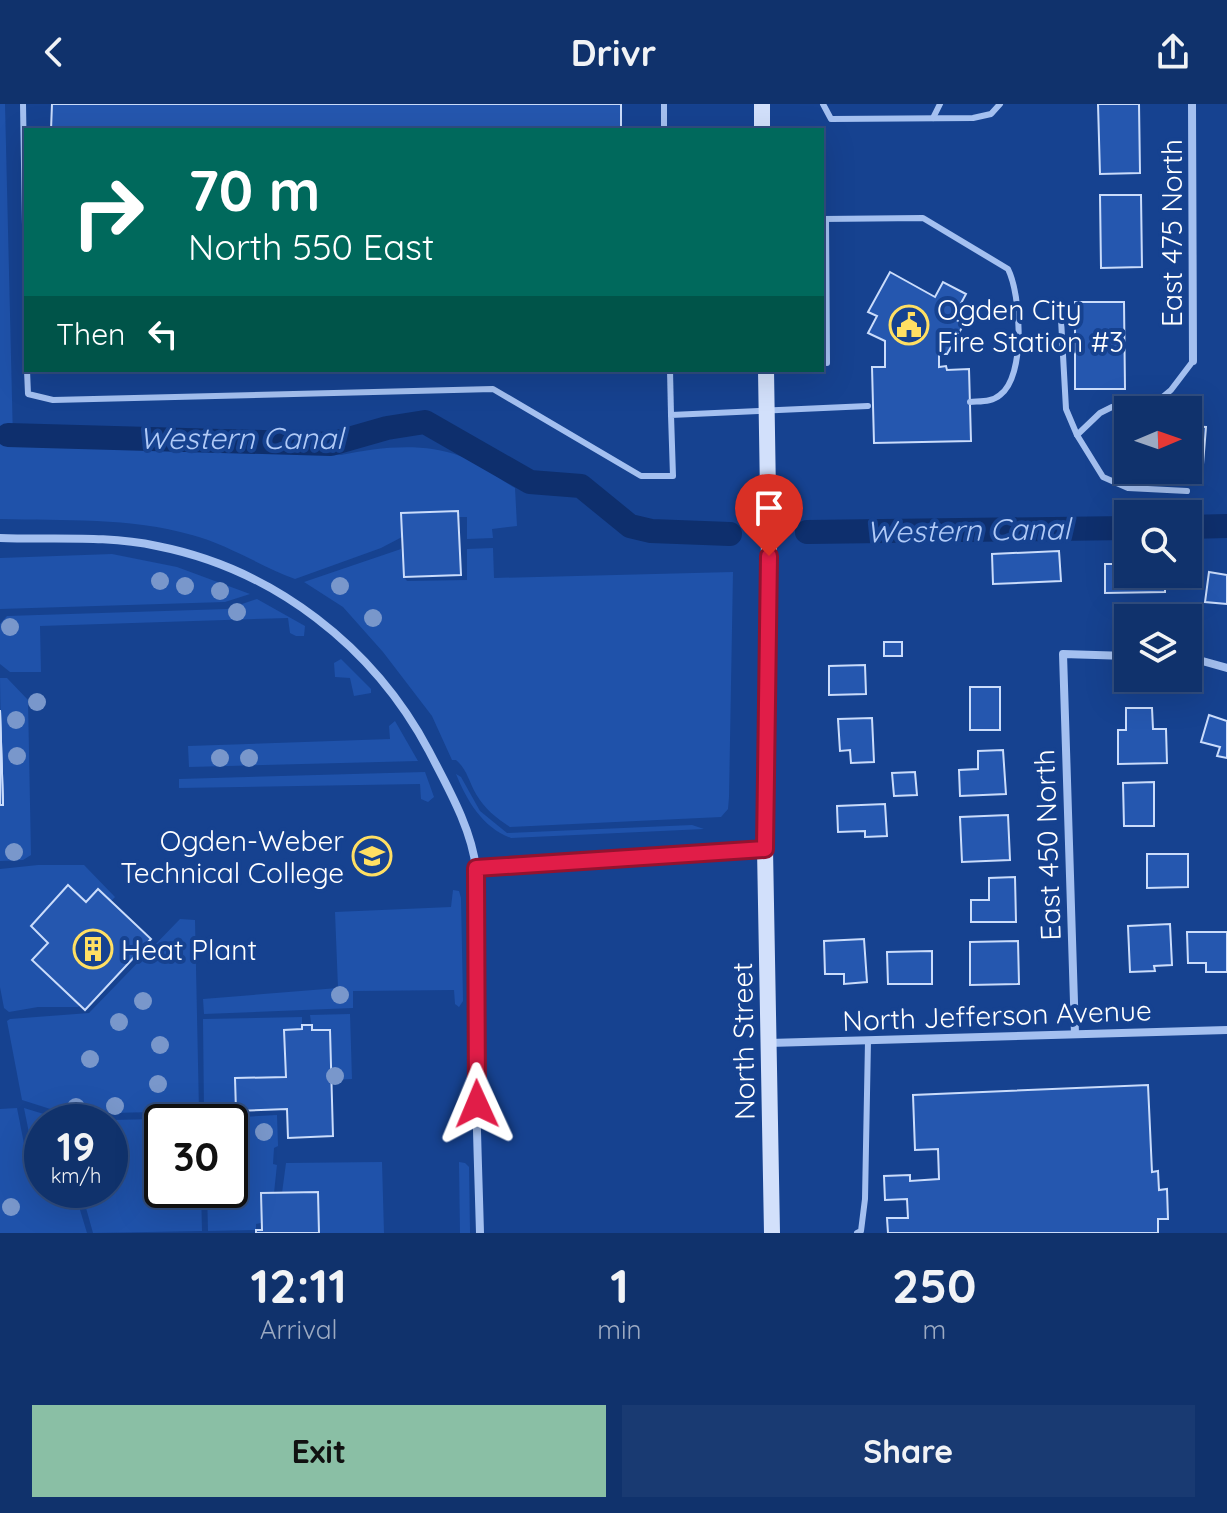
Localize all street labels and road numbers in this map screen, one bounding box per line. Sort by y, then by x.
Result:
street label: East 475 North [1154,139,1189,327]
street label: East 450 North [1026,749,1068,941]
street label: North Street [724,962,762,1120]
street label: North Jefferson Avenue [842,992,1152,1038]

